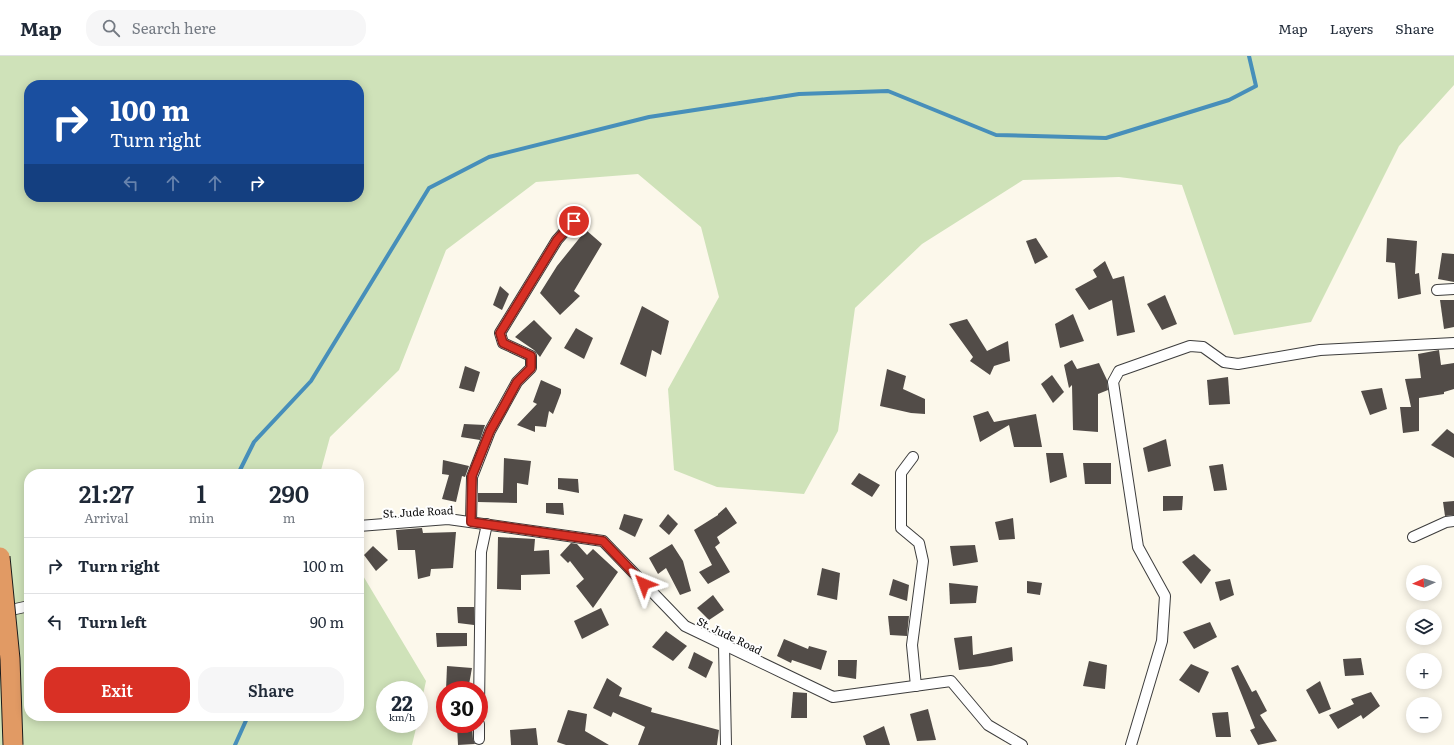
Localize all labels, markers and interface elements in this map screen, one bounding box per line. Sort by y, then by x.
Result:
search box [86,10,366,46]
text: Map [20,14,62,42]
text: Search here [132,16,216,39]
icon: search [100,17,122,39]
text: Map [1278,18,1308,38]
text: Layers [1330,18,1373,38]
text: Share [1395,18,1434,38]
text: 100 m [110,88,190,130]
icon: right [44,96,96,148]
text: Turn right [110,126,201,153]
icon: left [120,172,142,194]
icon: ahead [162,172,184,194]
icon: ahead [204,172,226,194]
icon: right [246,172,268,194]
pin [557,204,591,238]
icon: arrive [563,210,585,232]
text: 21:27 [79,475,134,510]
text: 1 [197,475,206,510]
text: 290 [269,475,309,510]
street label: St. Jude Road [382,501,454,521]
text: Arrival [84,508,129,527]
text: min [189,508,214,527]
text: m [283,508,295,527]
text: Turn right [78,554,160,577]
text: 100 m [303,554,344,577]
icon: right [44,555,66,577]
position arrow [623,563,665,605]
north arrow [1406,565,1442,601]
map controls [1406,565,1442,733]
button: layers [1406,609,1442,645]
text: Turn left [78,610,147,633]
text: 90 m [310,610,344,633]
icon: left [44,611,66,633]
street label: St. Jude Road [695,612,766,658]
button: + [1406,653,1442,689]
button: Exit [44,667,190,713]
button: Share [198,667,344,713]
speed limit sign: 30 [436,681,488,733]
text: 22 [391,687,413,717]
button: − [1406,697,1442,733]
text: km/h [389,709,415,724]

